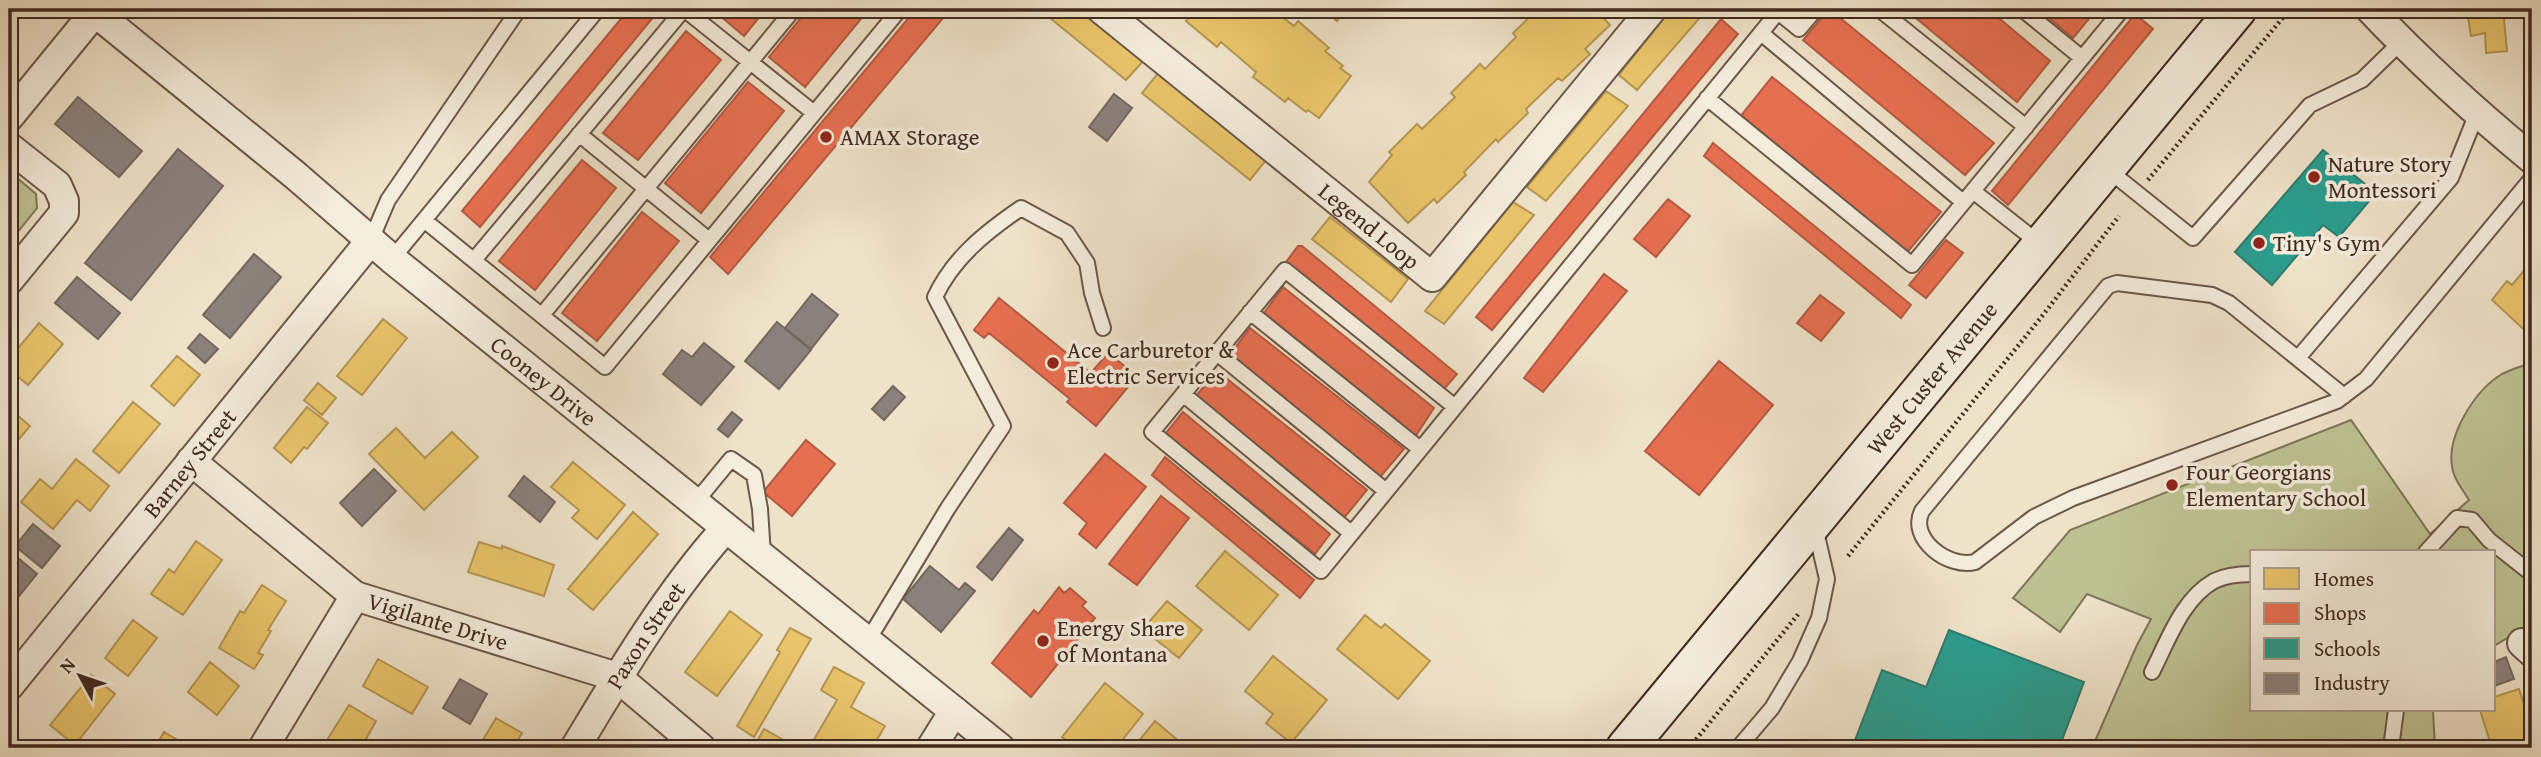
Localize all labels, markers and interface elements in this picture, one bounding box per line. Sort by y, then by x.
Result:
place label: AMAX Storage [840,120,980,153]
marker: AMAX Storage [818,129,834,145]
place label: Nature Story Montessori [2328,147,2452,206]
marker: Nature Story Montessori [2306,169,2322,185]
street label: Legend Loop [1312,175,1427,277]
place label: Tiny's Gym [2273,226,2381,259]
marker: Tiny's Gym [2251,235,2267,251]
street label: West Custer Avenue [1858,294,2005,462]
street label: Cooney Drive [484,328,604,434]
place label: Ace Carburetor & Electric Services [1067,333,1235,392]
marker: Ace Carburetor & Electric Services [1045,355,1061,371]
street label: Barney Street [135,401,244,524]
place label: Four Georgians Elementary School [2186,455,2366,514]
marker: Four Georgians Elementary School [2164,477,2180,493]
legend [2250,550,2496,712]
text: Homes [2314,563,2374,594]
street label: Paxon Street [598,575,693,695]
street label: Vigilante Drive [364,584,512,658]
text: Shops [2314,597,2366,628]
place label: Energy Share of Montana [1057,611,1185,670]
marker: Energy Share of Montana [1035,633,1051,649]
text: Schools [2314,633,2381,664]
north arrow [46,642,116,712]
text: N [52,651,82,679]
text: Industry [2314,667,2390,698]

